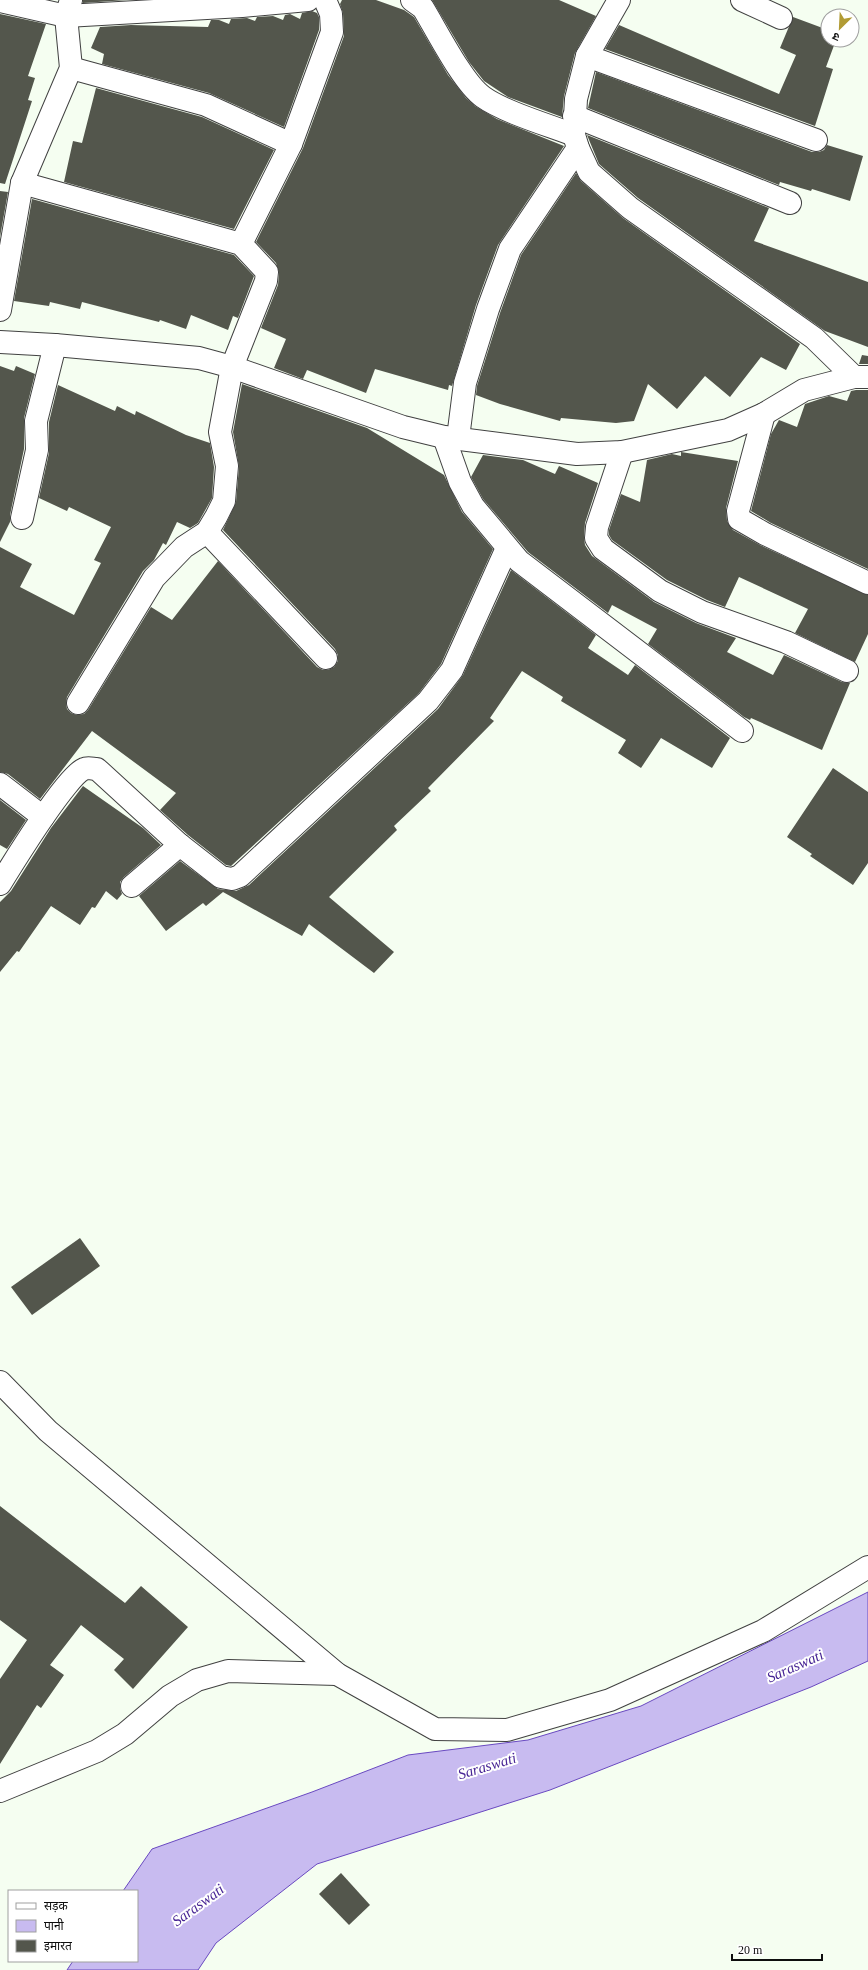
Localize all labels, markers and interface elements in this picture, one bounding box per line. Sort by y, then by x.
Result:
north arrow [820,8,860,48]
text: उ [830,30,841,44]
water label: Saraswati [764,1646,826,1686]
water label: Saraswati [456,1750,518,1782]
water label: Saraswati [169,1881,227,1929]
legend [8,1890,138,1962]
text: सड़क [44,1899,69,1913]
text: पानी [44,1918,65,1933]
scale bar [732,1936,822,1962]
text: इमारत [44,1939,73,1953]
text: 20 m [738,1943,763,1957]

